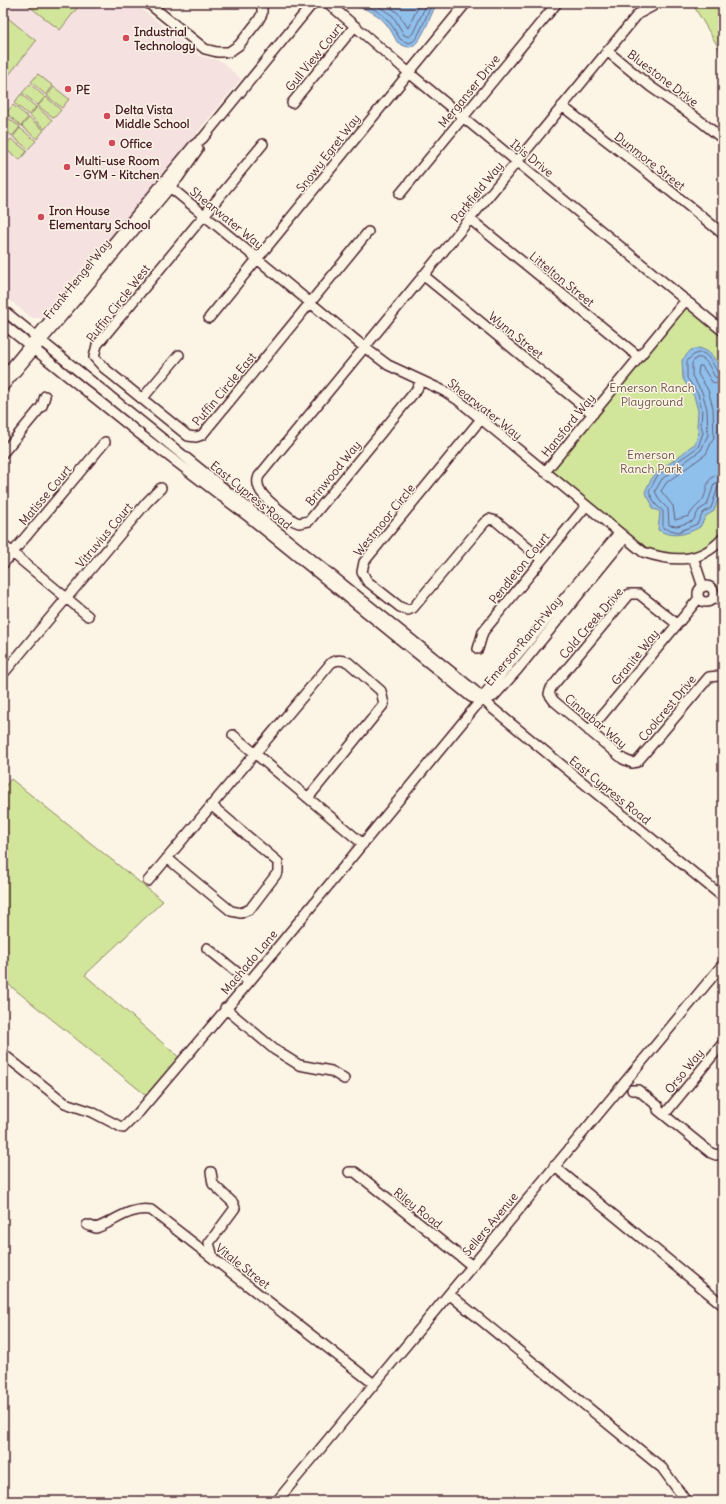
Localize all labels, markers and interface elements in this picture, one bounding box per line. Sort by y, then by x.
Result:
street label: Gull View Court [282,20,346,94]
place label: Industrial Technology [134,24,196,54]
marker: Industrial Technology [121,33,131,43]
street label: Bluestone Drive [625,46,701,110]
street label: Merganser Drive [435,52,503,130]
place label: PE [76,82,90,97]
marker: PE [63,84,73,94]
place label: Delta Vista Middle School [115,102,190,131]
marker: Delta Vista Middle School [102,111,112,121]
street label: Snowy Egret Way [293,111,363,195]
street label: Dunmore Street [612,129,688,193]
place label: Office [120,136,153,151]
street label: Ibis Drive [507,136,557,180]
marker: Office [107,138,117,148]
place label: Multi-use Room - GYM - Kitchen [75,153,160,182]
street label: Parkfield Way [448,158,506,226]
marker: Multi-use Room - GYM - Kitchen [62,162,72,172]
street label: Shearwater Way [187,184,267,252]
place label: Iron House Elementary School [49,203,151,233]
marker: Iron House Elementary School [36,212,46,222]
street label: Frank Hengel Way [40,236,114,322]
street label: Littelton Street [527,248,597,310]
street label: Puffin Circle West [83,261,153,345]
street label: Wynn Street [486,308,546,362]
street label: Puffin Circle East [189,349,259,429]
street label: Shearwater Way [445,375,525,443]
park label: Emerson Ranch Playground [609,380,695,409]
street label: Hansford Way [538,390,598,460]
street label: Brinwood Way [302,437,364,509]
park label: Emerson Ranch Park [620,447,682,476]
street label: East Cypress Road [207,458,295,532]
street label: Matisse Court [15,462,75,528]
street label: Westmoor Circle [350,481,418,559]
street label: Vitruvius Court [72,499,136,571]
street label: Pendleton Court [486,529,552,607]
street label: Cold Creek Drive [556,584,626,662]
street label: Emerson Ranch Way [481,593,565,689]
street label: Granite Way [608,626,662,688]
street label: Coolcrest Drive [635,672,699,744]
street label: Cinnabar Way [562,691,630,751]
street label: East Cypress Road [566,753,654,827]
street label: Machado Lane [218,927,280,997]
street label: Orso Way [661,1046,707,1096]
street label: Riley Road [391,1184,445,1232]
street label: Sellers Avenue [459,1189,521,1259]
street label: Vitale Street [213,1240,273,1292]

